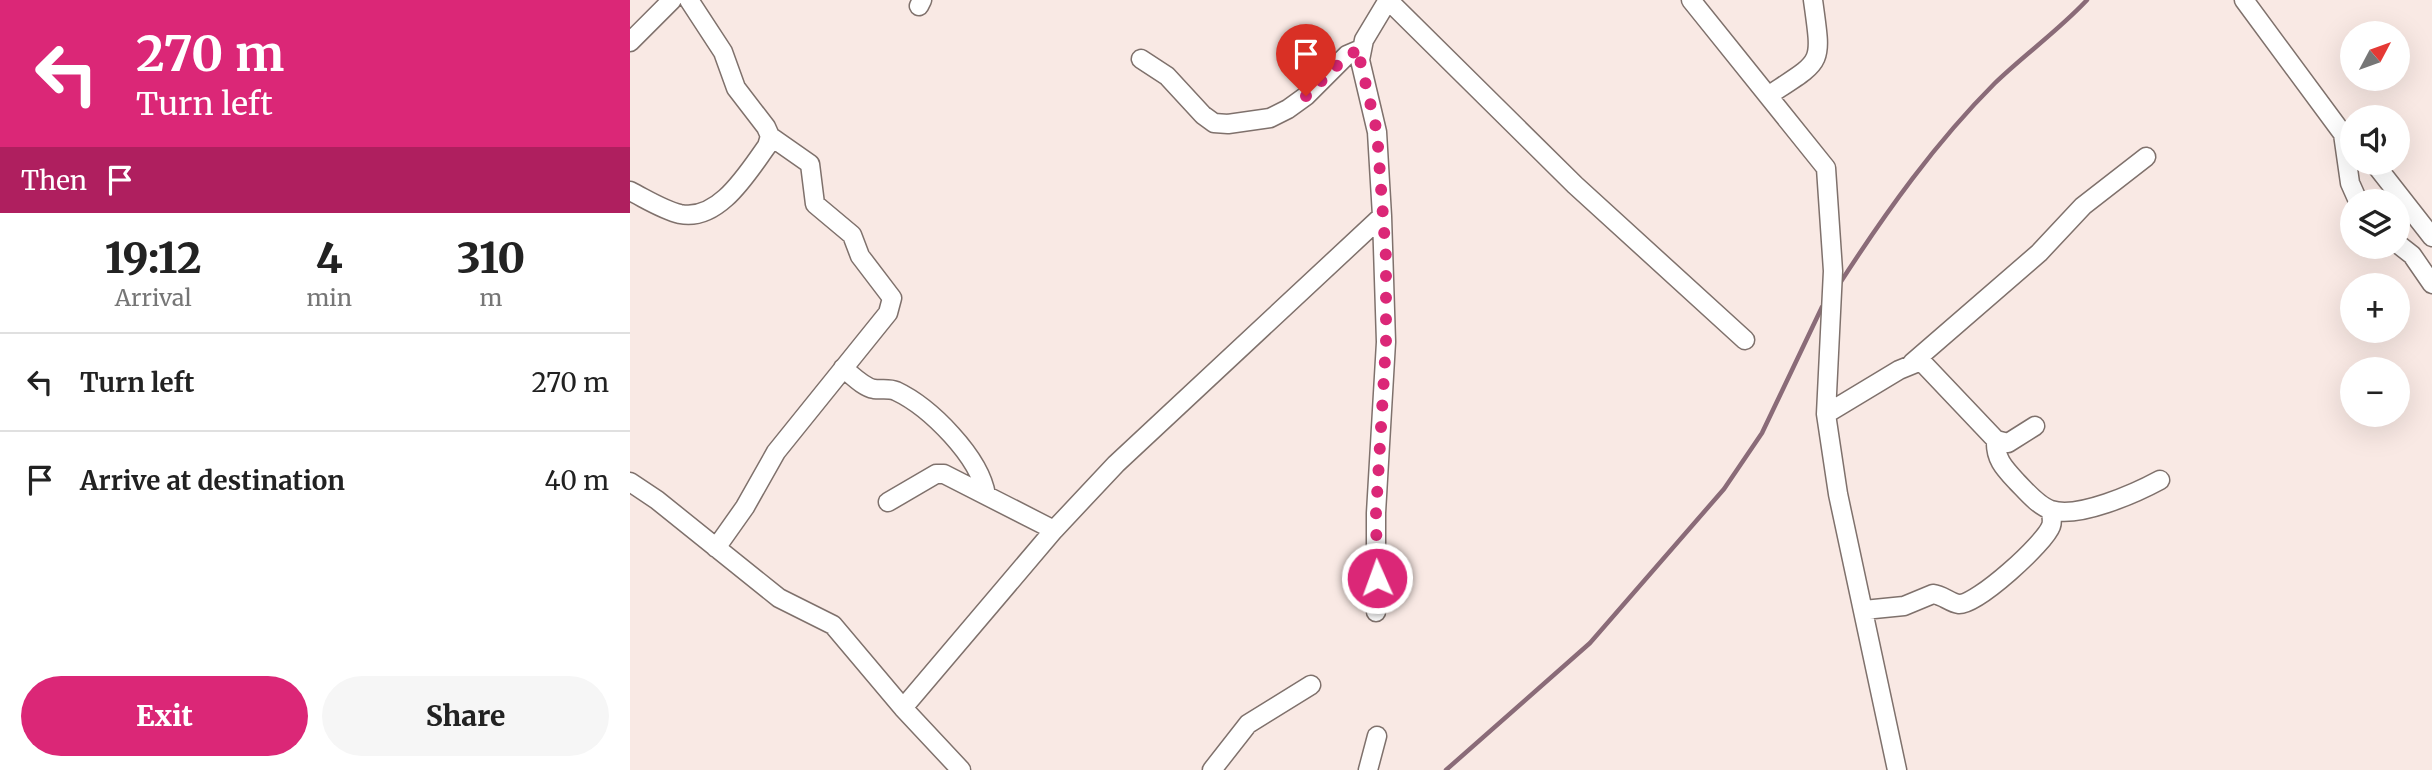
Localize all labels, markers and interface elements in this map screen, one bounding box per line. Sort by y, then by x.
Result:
north arrow [2340,21,2410,91]
map controls [2340,21,2410,427]
text: 270 m [136,23,284,84]
pin [1276,24,1336,96]
icon: left [21,28,112,119]
icon: arrive [1287,35,1325,73]
text: Turn left [136,84,273,124]
button: sound [2340,105,2410,175]
icon: arrive [101,161,139,199]
text: Then [21,164,87,197]
button: layers [2340,189,2410,259]
text: 19:12 [105,232,202,284]
text: 4 [316,232,343,284]
text: 310 [457,232,525,284]
button: + [2340,273,2410,343]
text: Arrival [115,283,192,312]
text: min [306,283,352,312]
text: m [480,283,502,312]
button: − [2340,357,2410,427]
icon: left [21,363,59,401]
text: Turn left [80,366,194,399]
text: 270 m [532,366,609,399]
icon: arrive [21,461,59,499]
text: Arrive at destination [80,464,345,497]
text: 40 m [545,464,609,497]
position arrow [1340,541,1414,615]
button: Exit [21,676,308,756]
button: Share [322,676,609,756]

